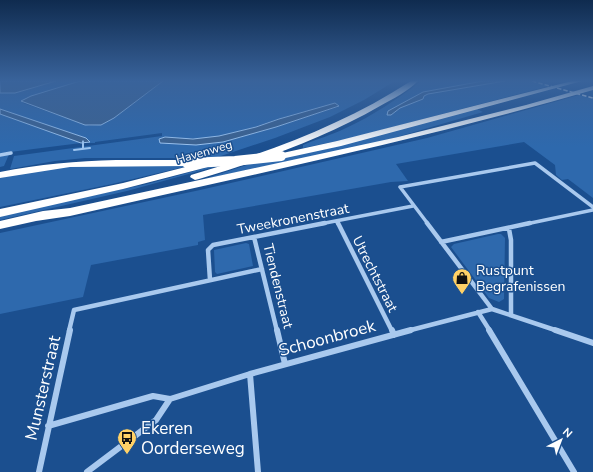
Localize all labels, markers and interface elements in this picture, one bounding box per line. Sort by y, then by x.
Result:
street label: Havenweg [174,136,234,168]
street label: Tweekronenstraat [236,199,351,239]
street label: Utrechtstraat [348,233,402,315]
street label: Tiendenstraat [258,242,298,331]
place label: Rustpunt Begrafenissen [476,261,565,296]
shop icon: Rustpunt Begrafenissen [451,267,473,295]
street label: Schoonbroek [276,314,378,362]
street label: Munsterstraat [20,332,66,443]
place label: Ekeren Oorderseweg [141,417,245,460]
north arrow [541,420,581,460]
text: N [559,425,575,441]
bus stop icon: Ekeren Oorderseweg [116,427,138,455]

